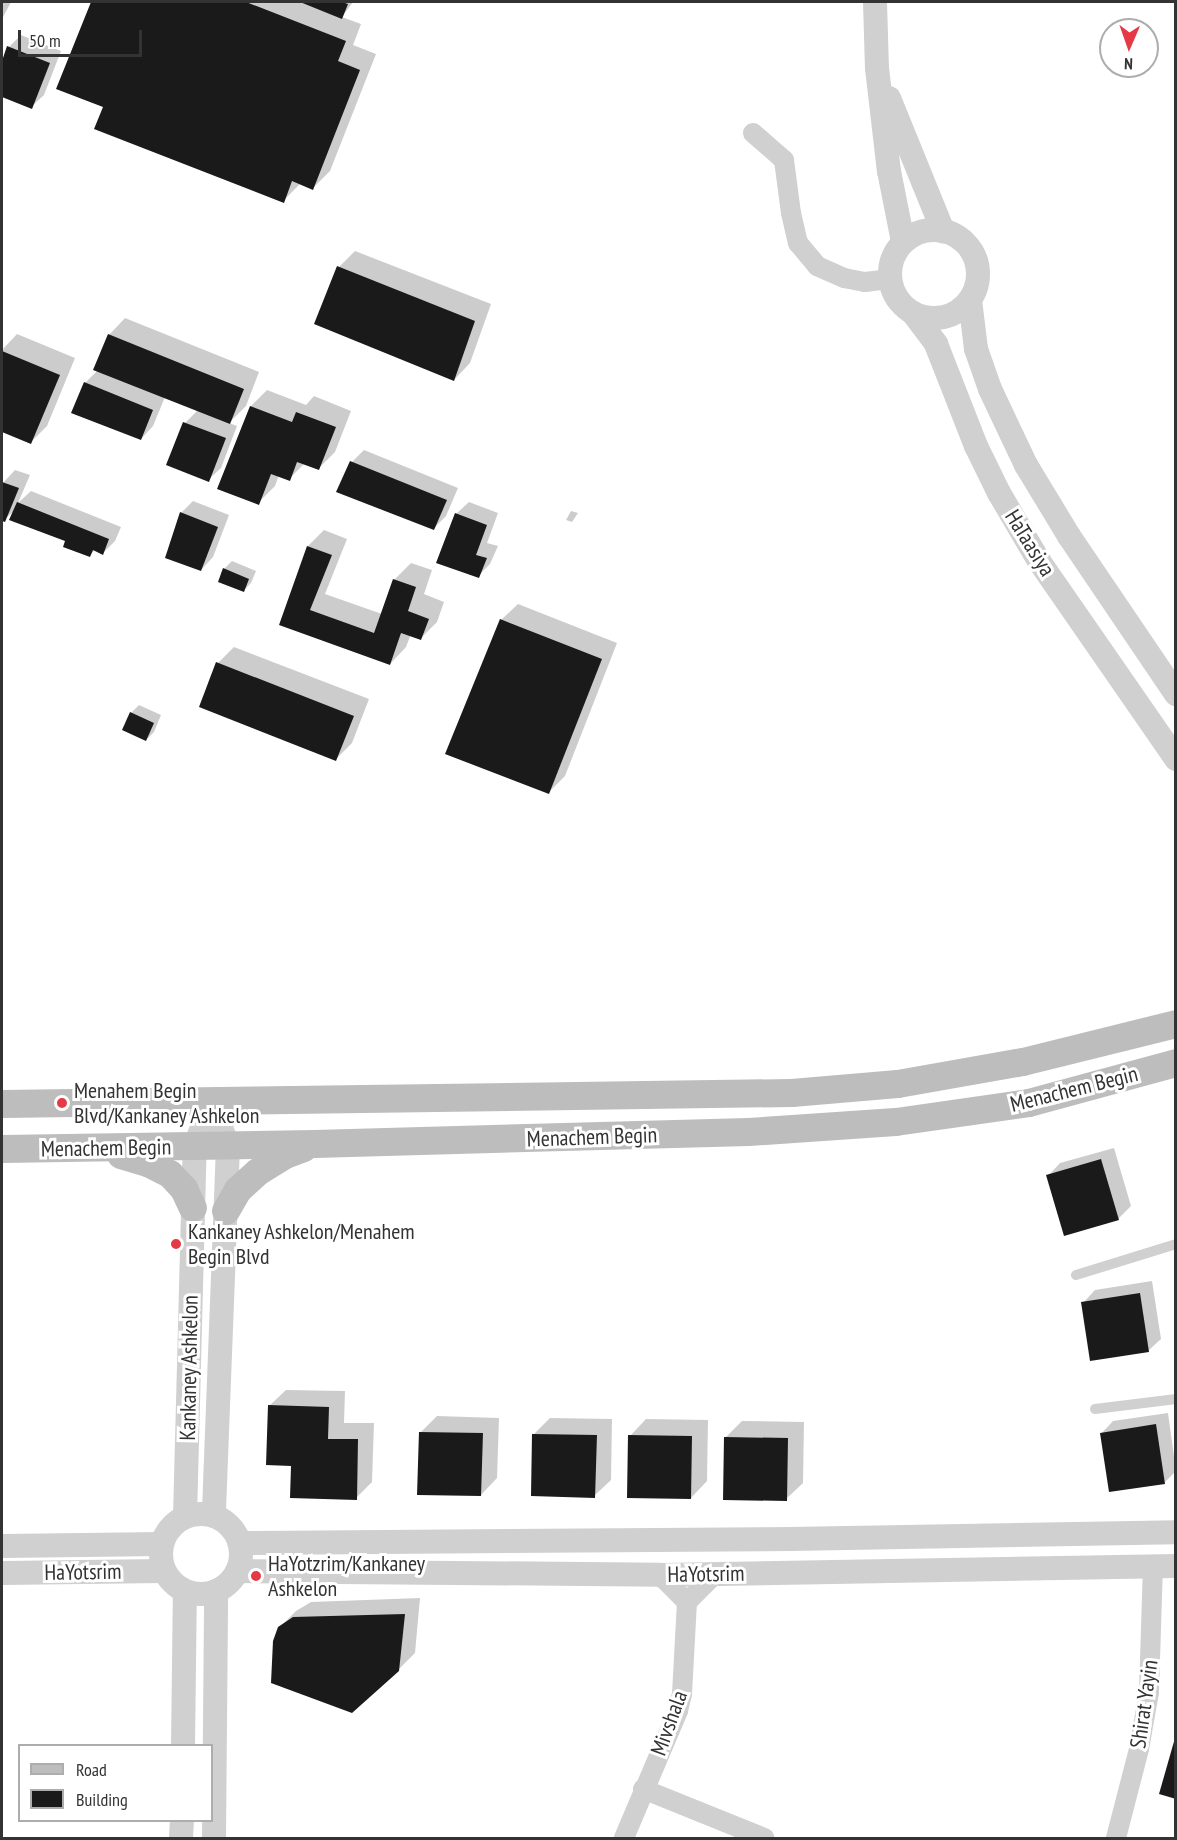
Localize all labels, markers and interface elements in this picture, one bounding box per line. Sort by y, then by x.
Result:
scale bar [21,18,146,56]
north arrow [1099,18,1159,78]
text: 50 m [29,29,61,52]
text: N [1124,54,1133,74]
street label: HaTaasiya [999,505,1061,581]
street label: Menachem Begin [1008,1060,1140,1118]
place label: Menahem Begin Blvd/Kankaney Ashkelon [74,1077,261,1128]
marker: Menahem Begin Blvd/Kankaney Ashkelon [55,1096,69,1110]
street label: Menachem Begin [526,1122,658,1152]
street label: Menachem Begin [41,1134,171,1162]
place label: Kankaney Ashkelon/Menahem Begin Blvd [188,1218,416,1270]
marker: Kankaney Ashkelon/Menahem Begin Blvd [169,1237,183,1251]
street label: Kankaney Ashkelon [175,1294,203,1442]
place label: HaYotzrim/Kankaney Ashkelon [268,1550,425,1602]
street label: HaYotsrim [44,1558,122,1586]
street label: HaYotsrim [667,1560,745,1588]
marker: HaYotzrim/Kankaney Ashkelon [249,1569,263,1583]
street label: Shirat Yayin [1125,1658,1163,1750]
street label: Mivshala [645,1687,693,1759]
legend [18,1744,213,1822]
text: Road [76,1758,107,1781]
text: Building [76,1788,128,1811]

